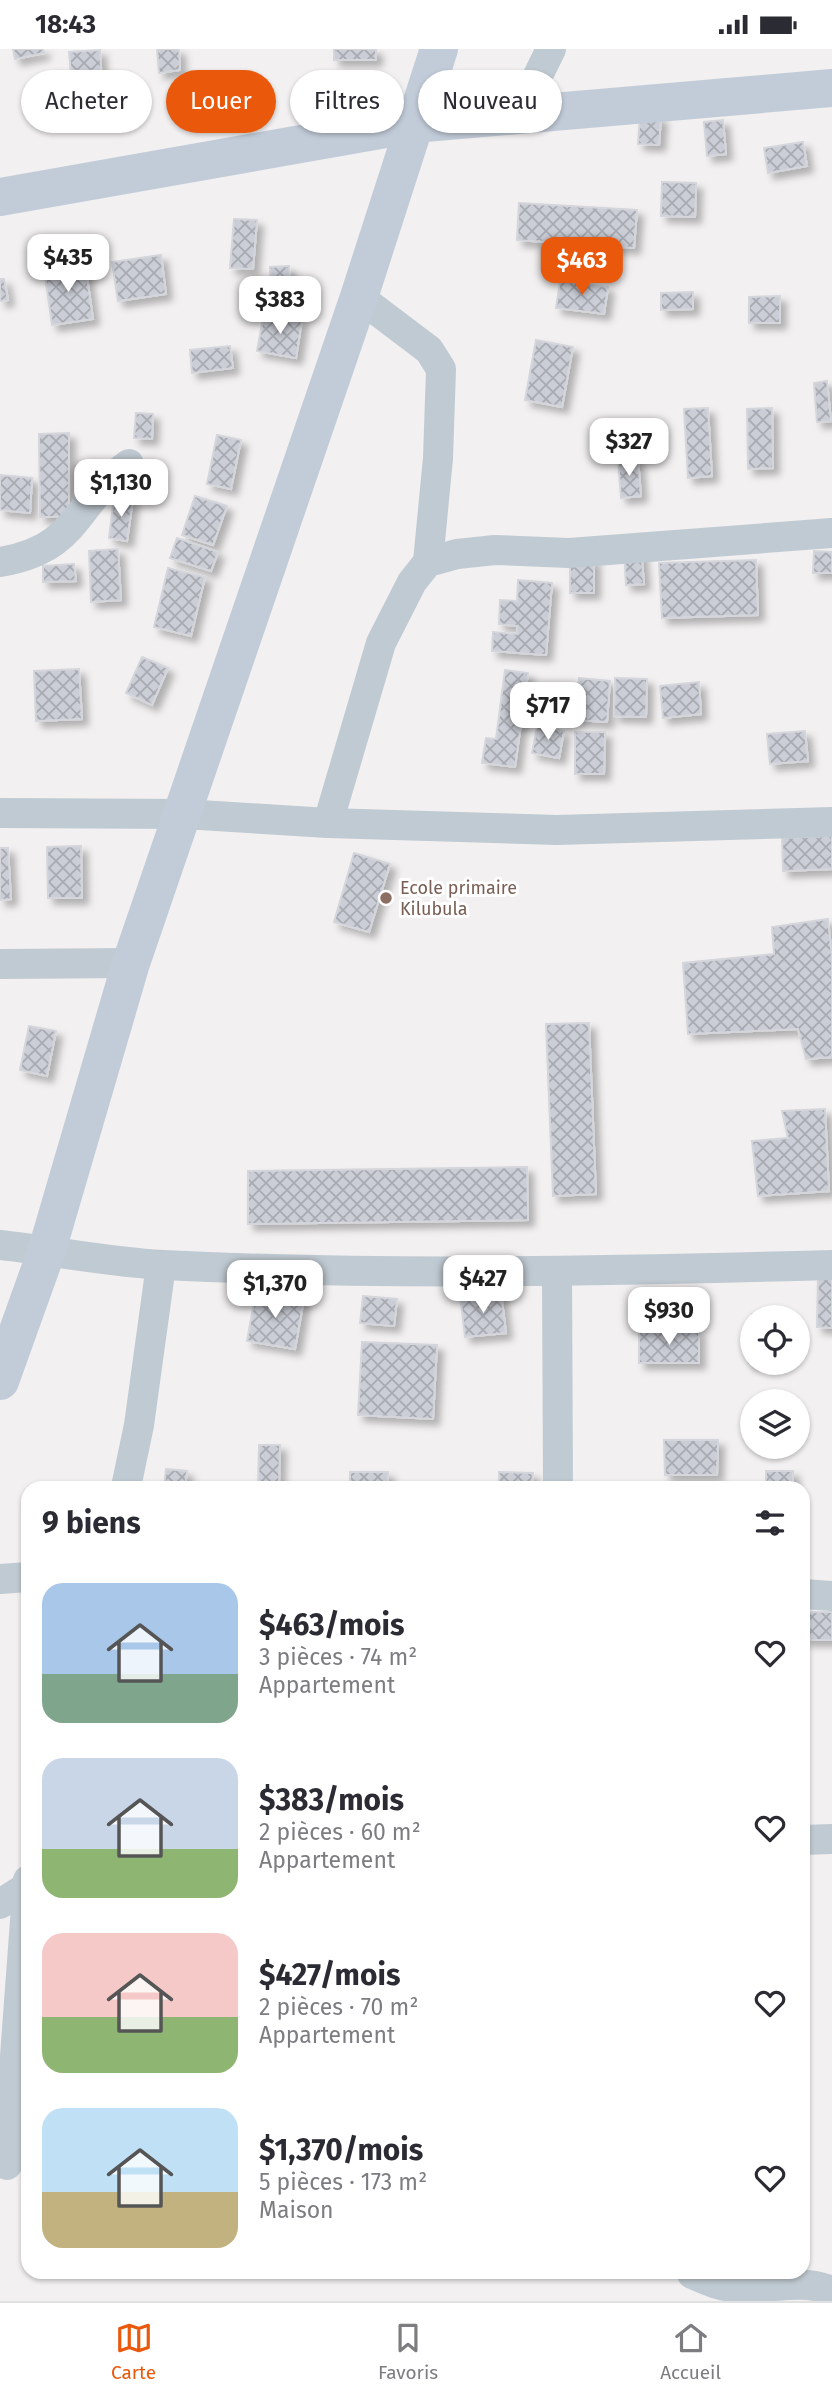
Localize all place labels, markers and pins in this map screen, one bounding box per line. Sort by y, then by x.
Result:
pin: $435 [27,235,109,294]
pin: $463 [541,237,623,297]
pin: $383 [239,277,321,336]
pin: $327 [588,419,670,478]
pin: $1,130 [64,459,178,519]
pin: $717 [507,683,589,742]
place label: Ecole primaire Kilubula [400,877,517,920]
marker: Ecole primaire Kilubula [378,890,394,906]
pin: $427 [442,1255,524,1315]
pin: $1,370 [218,1261,332,1320]
pin: $930 [628,1287,710,1347]

